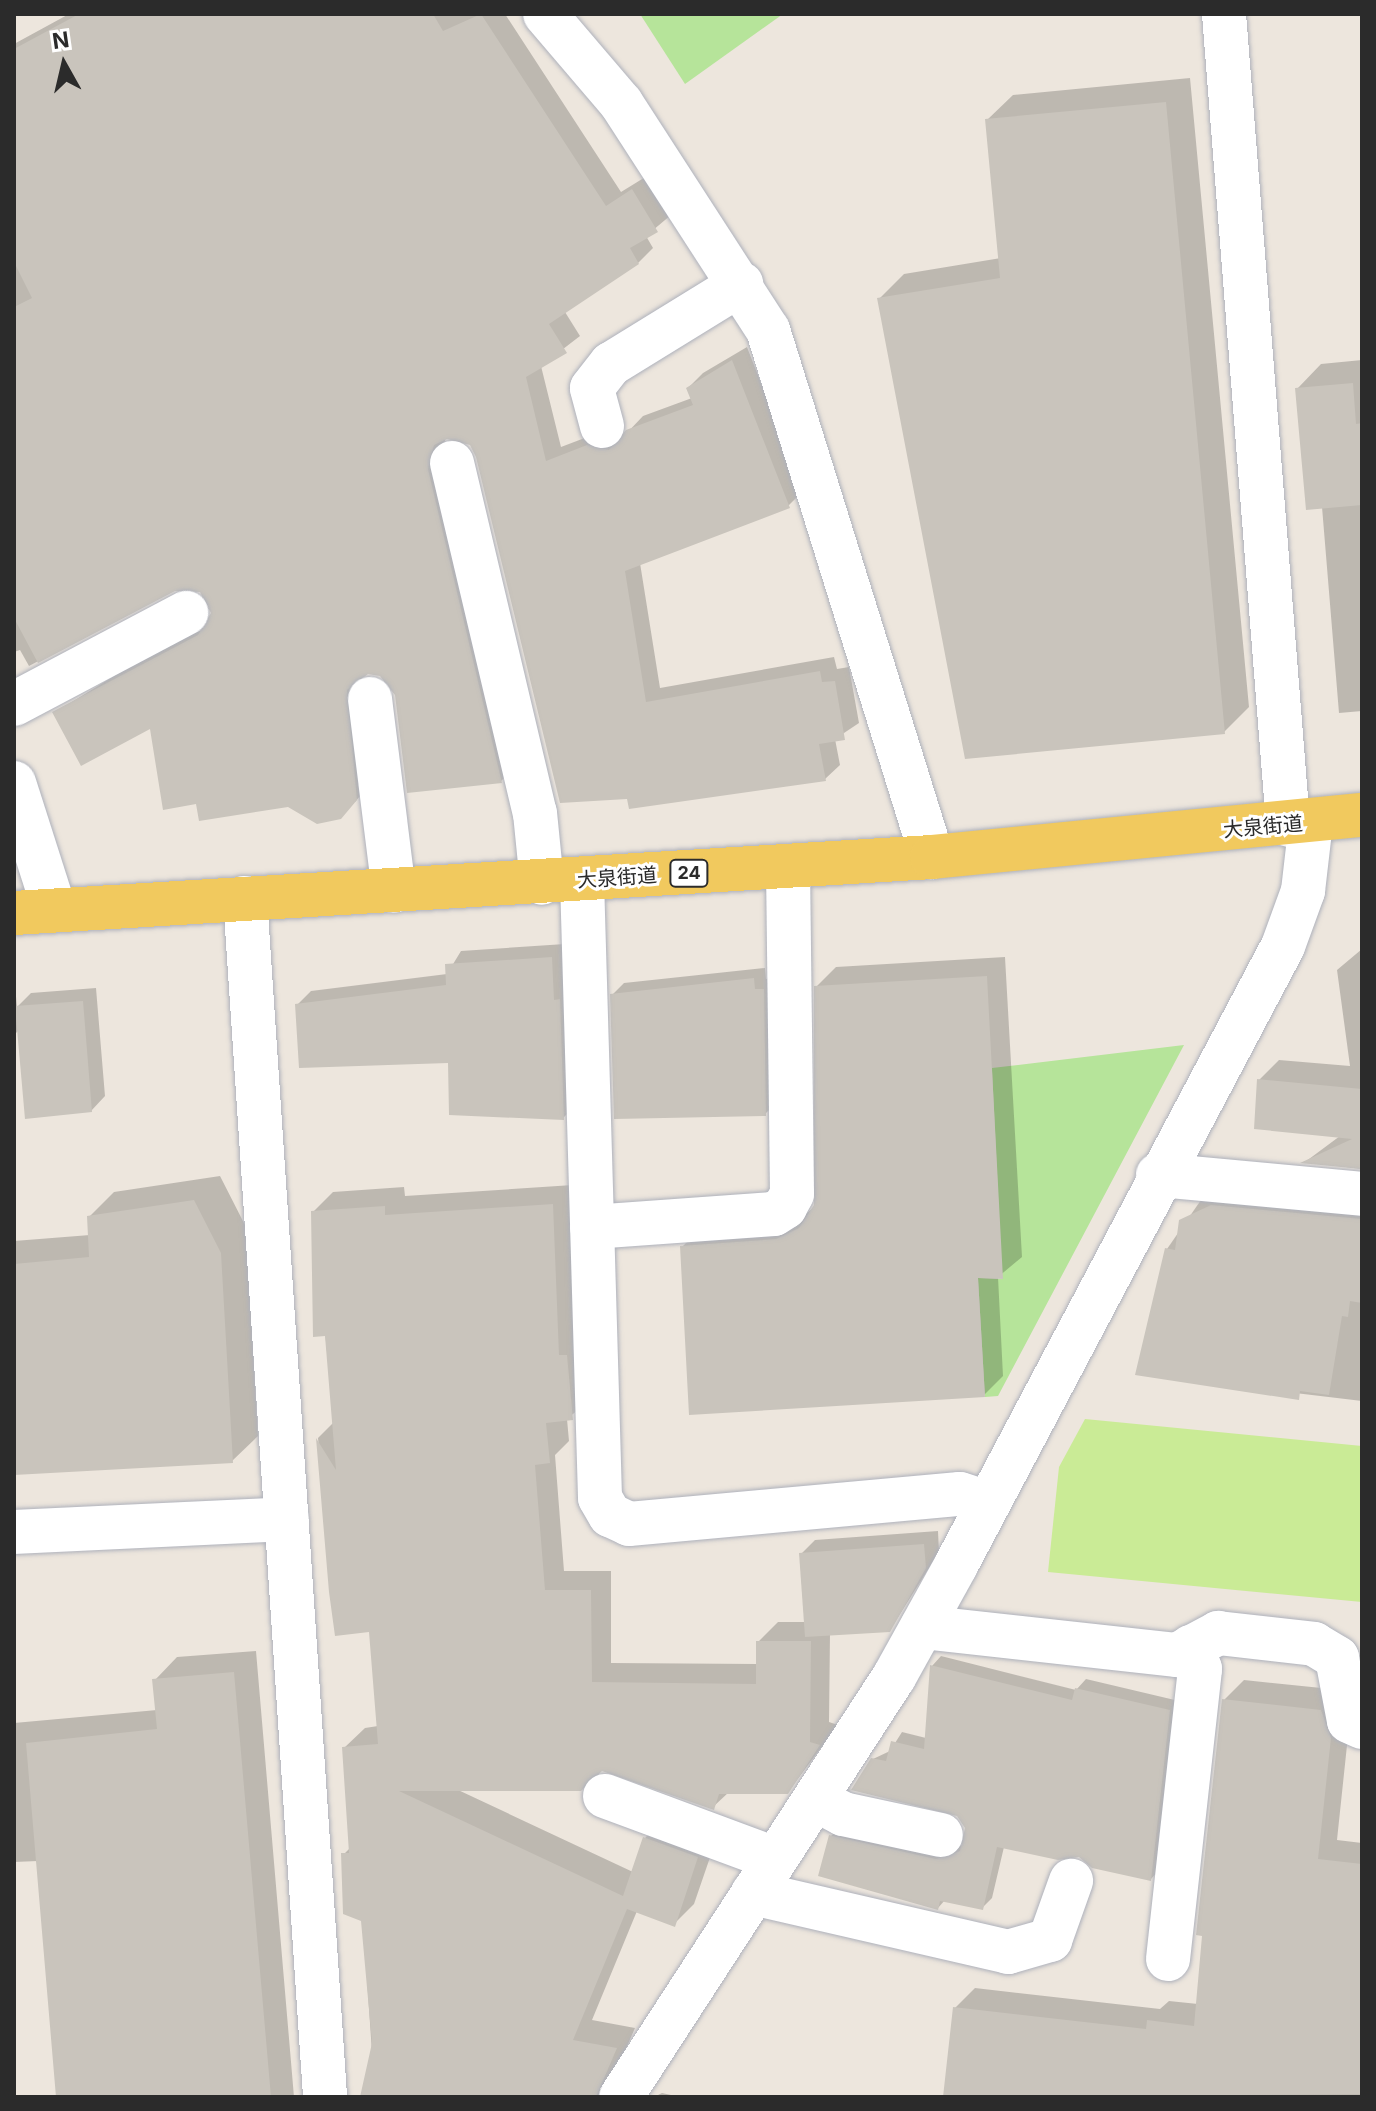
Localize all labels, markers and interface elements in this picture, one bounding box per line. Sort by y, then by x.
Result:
north arrow [24,24,104,104]
text: N [51,26,71,54]
street label: 大泉街道 [1222,812,1304,842]
road number: 24 [669,859,709,887]
street label: 大泉街道 [576,863,658,893]

